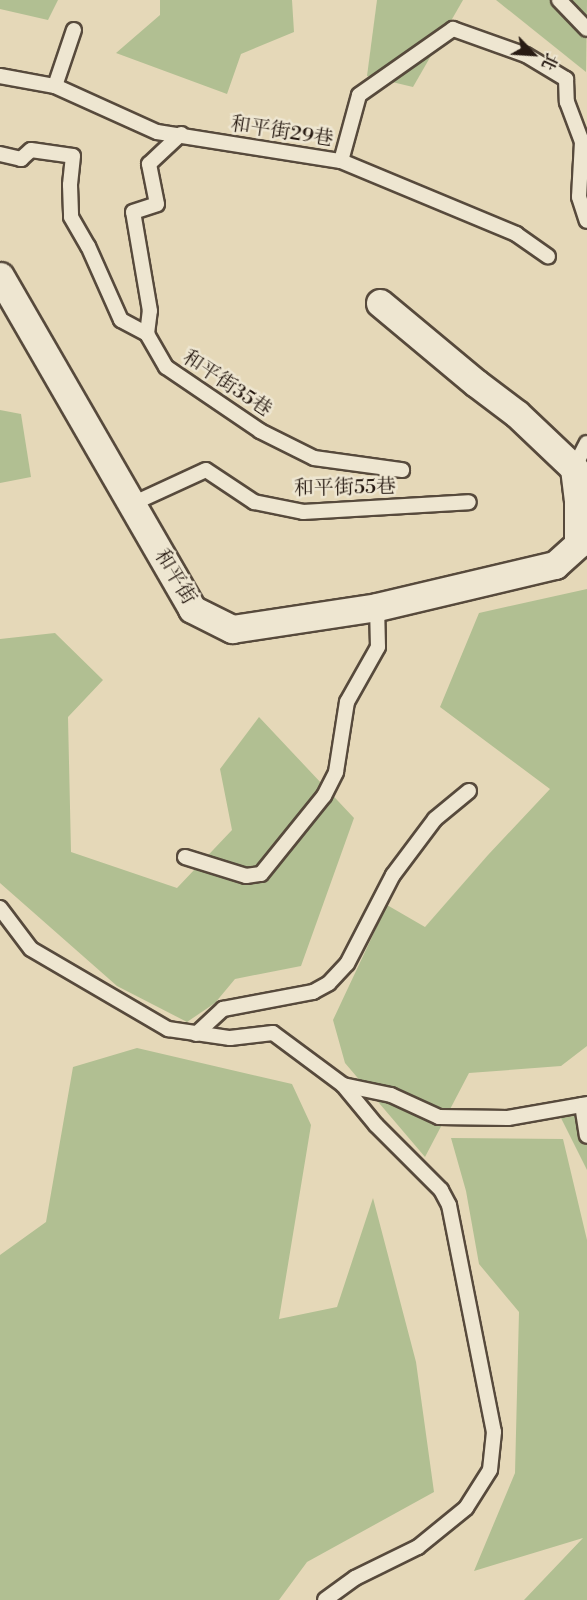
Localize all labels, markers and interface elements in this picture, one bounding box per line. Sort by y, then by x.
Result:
north arrow [503,24,563,84]
text: 北 [537,50,562,73]
street label: 和平街29巷 [229,112,335,152]
street label: 和平街35巷 [178,346,276,422]
street label: 和平街55巷 [294,475,396,501]
street label: 和平街 [149,545,201,609]

